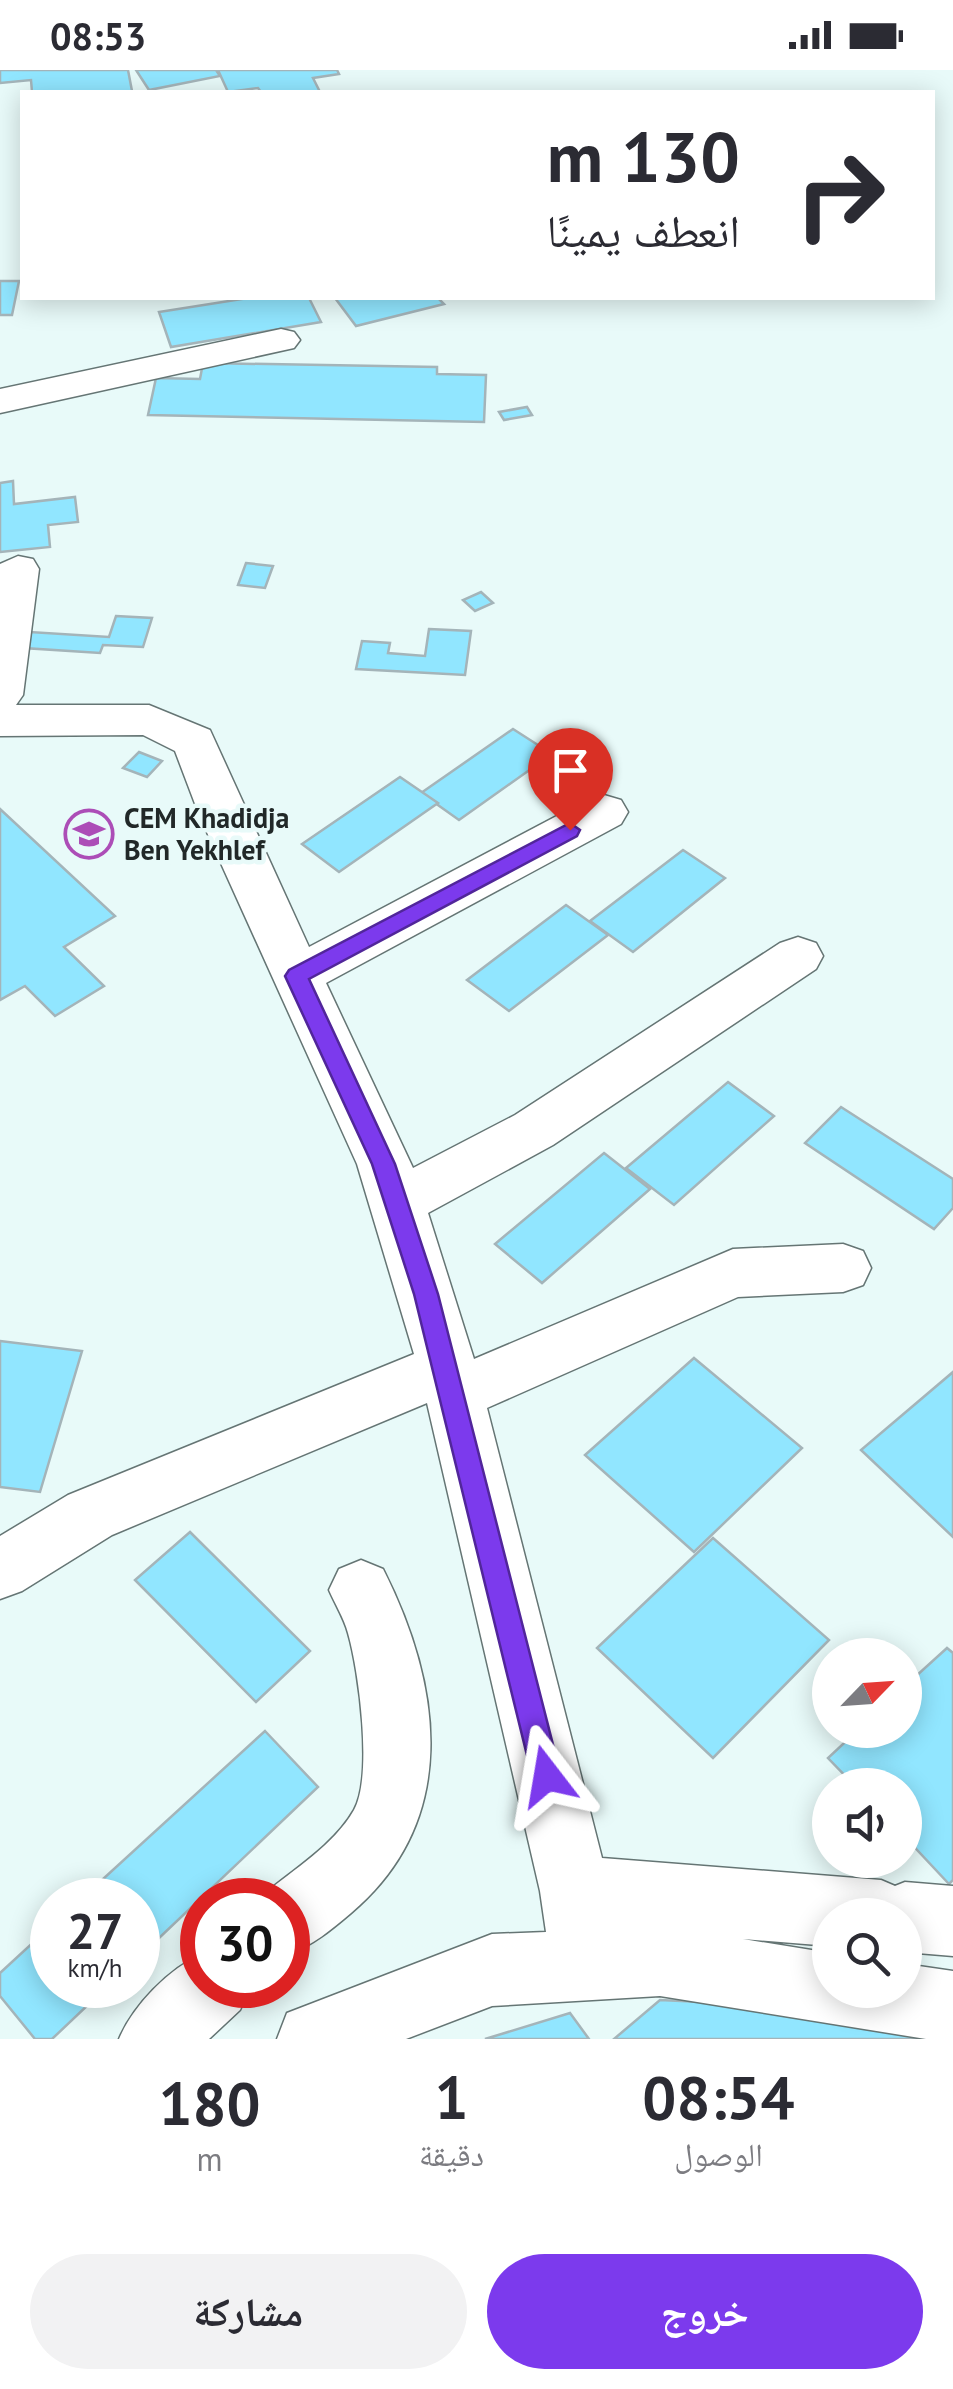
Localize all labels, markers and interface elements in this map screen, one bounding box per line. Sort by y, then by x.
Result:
text: 08:53 [50,11,146,60]
text: 130 m [547,111,740,201]
icon: right [775,130,905,260]
text: انعطف يمينًا [546,201,740,259]
pin [528,728,613,831]
icon: arrive [543,743,598,798]
place label: CEM Khadidja Ben Yekhlef [124,799,289,868]
school or university icon: CEM Khadidja Ben Yekhlef [63,808,115,860]
north arrow [812,1638,922,1748]
map controls [812,1638,922,2008]
position arrow [495,1724,599,1828]
button: sound [812,1768,922,1878]
speed limit sign: 30 [180,1878,310,2008]
text: 27 [67,1898,123,1963]
button: search [812,1898,922,2008]
text: km/h [68,1952,122,1984]
text: 1 [434,2058,468,2136]
text: 08:54 [642,2058,795,2136]
text: 180 [158,2064,260,2142]
text: دقيقة [419,2133,484,2175]
text: الوصول [674,2133,763,2175]
text: m [196,2138,222,2180]
button: مشاركة [30,2254,467,2369]
button: خروج [487,2254,923,2369]

